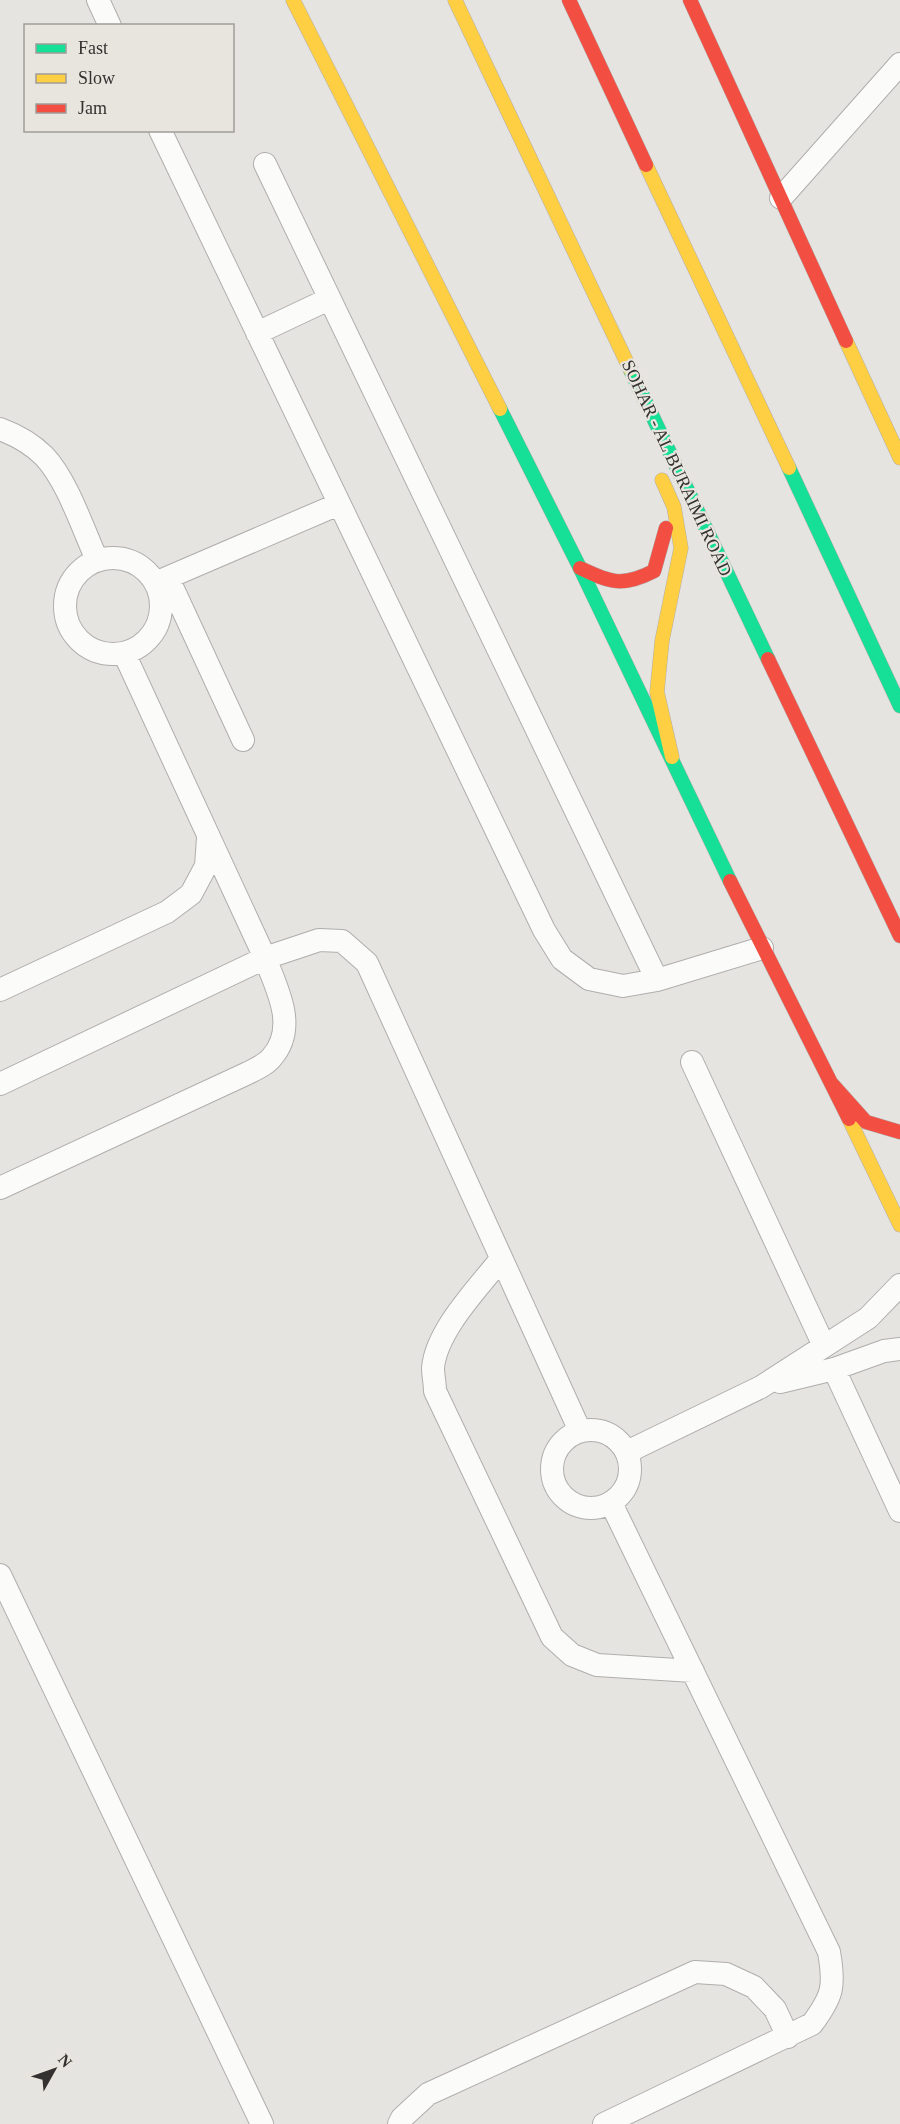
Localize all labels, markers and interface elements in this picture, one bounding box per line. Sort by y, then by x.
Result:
legend [24,24,234,132]
text: Fast [78,38,108,58]
text: Slow [78,68,115,88]
text: Jam [78,98,107,118]
street label: SOHAR - AL BURAIMI ROAD [618,357,736,579]
north arrow [24,2040,84,2100]
text: N [55,2051,76,2071]

